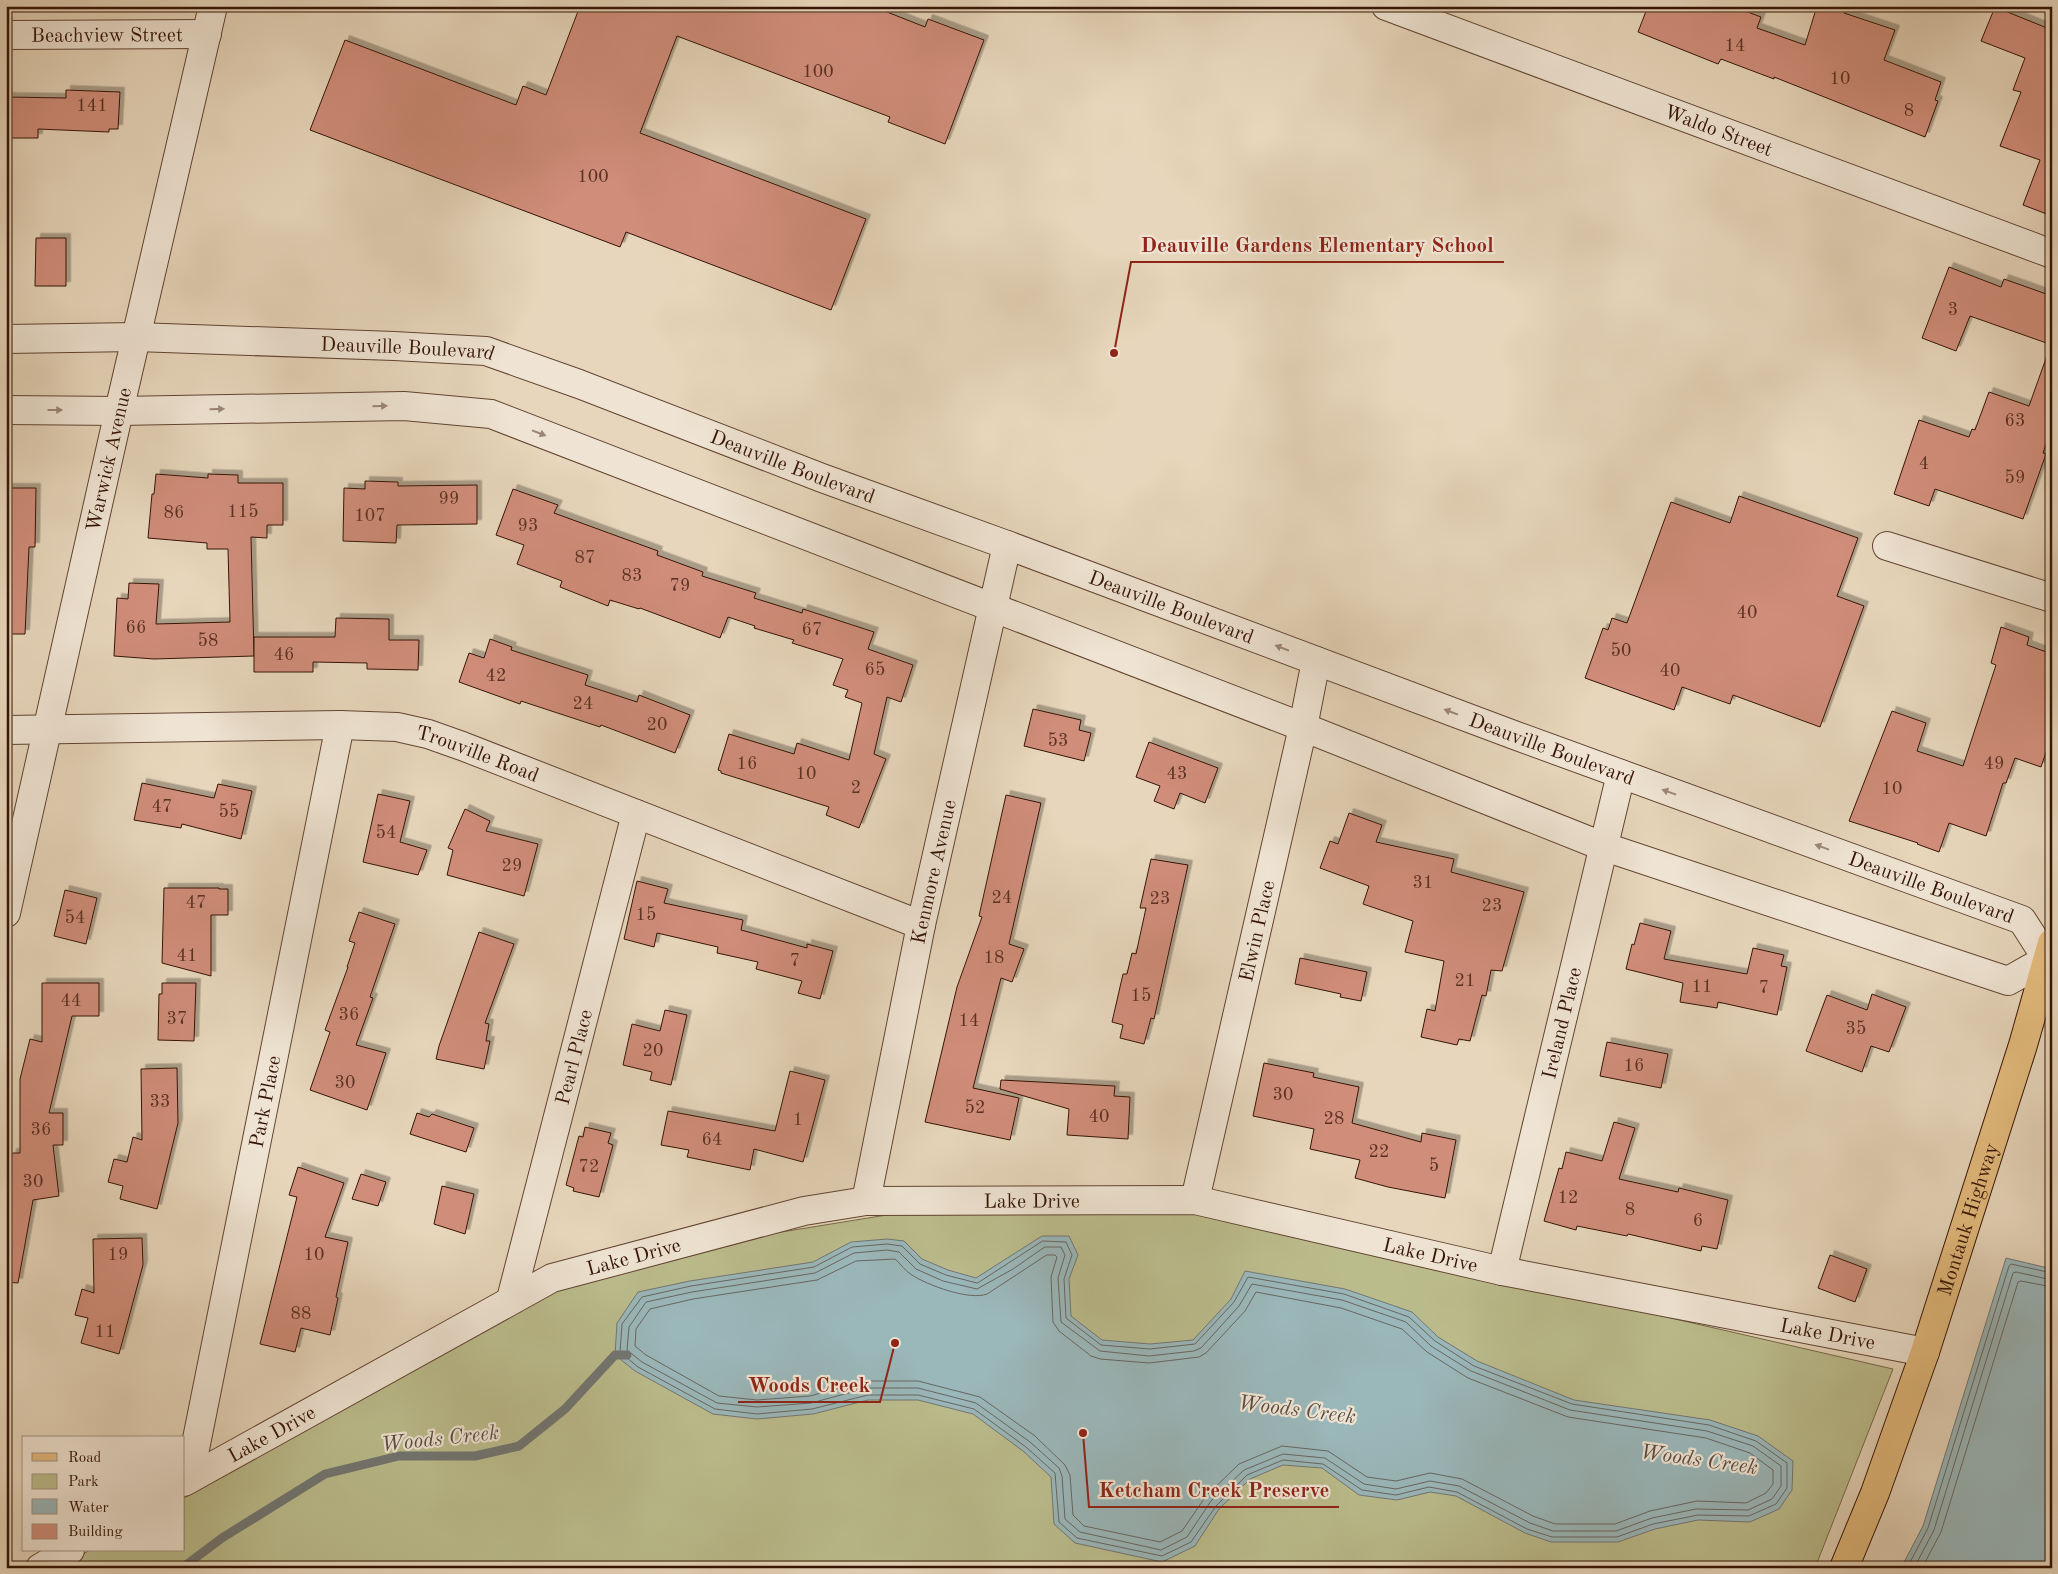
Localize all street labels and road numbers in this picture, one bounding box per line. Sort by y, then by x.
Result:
street label: Beachview Street [31,26,183,47]
street label: Waldo Street [1661,102,1775,161]
street label: Deauville Boulevard [320,335,497,365]
street label: Warwick Avenue [84,386,136,534]
street label: Deauville Boulevard [707,428,877,508]
street label: Deauville Boulevard [1086,569,1256,649]
street label: Deauville Boulevard [1466,711,1637,790]
street label: Trouville Road [414,724,541,787]
street label: Kenmore Avenue [909,798,961,946]
street label: Deauville Boulevard [1845,850,2016,928]
street label: Elwin Place [1237,879,1280,984]
street label: Ireland Place [1540,966,1586,1081]
street label: Pearl Place [553,1008,597,1107]
street label: Park Place [248,1054,286,1150]
street label: Montauk Highway [1936,1141,2003,1299]
street label: Lake Drive [983,1192,1080,1213]
street label: Lake Drive [585,1236,683,1280]
street label: Lake Drive [1381,1236,1479,1277]
street label: Lake Drive [1778,1316,1877,1354]
street label: Lake Drive [225,1403,320,1467]

